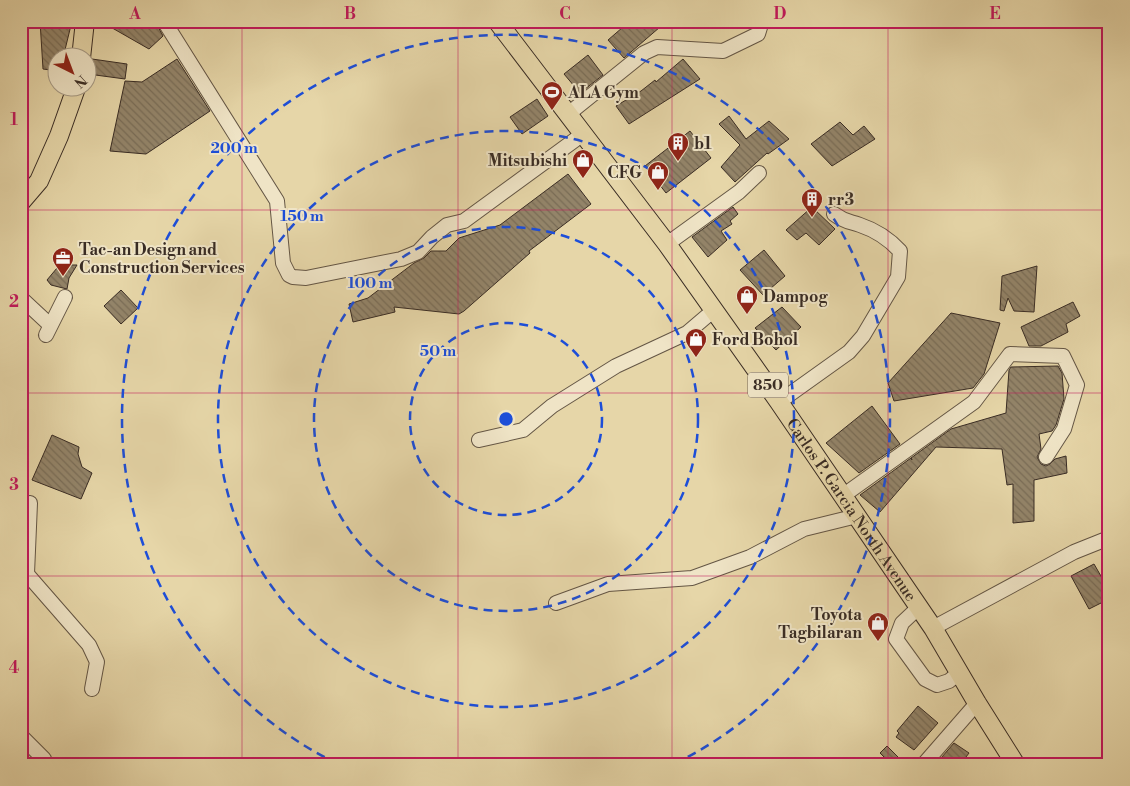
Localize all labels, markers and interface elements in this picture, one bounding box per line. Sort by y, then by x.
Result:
text: A [128,4,141,24]
text: B [344,4,356,24]
text: C [559,4,571,24]
text: D [774,4,787,24]
text: E [989,4,1001,24]
north arrow [48,48,98,98]
text: N [70,71,90,91]
sports icon: ALA Gym [540,80,564,111]
place label: ALA Gym [567,83,639,103]
text: 1 [10,110,18,130]
building icon: b1 [666,131,690,162]
place label: b1 [694,134,712,154]
text: 200 m [210,139,258,158]
shop icon: Mitsubishi [571,148,595,179]
place label: Mitsubishi [488,151,567,171]
shop icon: CFG [646,160,670,191]
place label: CFG [607,163,642,183]
building icon: rr3 [800,187,824,218]
place label: rr3 [828,190,854,210]
text: 150 m [280,207,324,226]
place label: Tac-an Design and Construction Services [79,240,245,278]
office icon: Tac-an Design and Construction Services [51,246,75,277]
text: 100 m [348,274,393,293]
shop icon: Dampog [735,284,759,315]
place label: Dampog [763,287,828,307]
text: 2 [9,292,19,312]
shop icon: Ford Bohol [684,327,708,358]
place label: Ford Bohol [712,330,799,350]
text: 50 m [420,342,456,361]
road number: 850 [748,372,788,398]
centre of rings [497,410,515,428]
street label: Carlos P. Garcia North Avenue [782,415,921,605]
text: 3 [9,475,19,495]
place label: Toyota Tagbilaran [778,605,862,643]
shop icon: Toyota Tagbilaran [866,611,890,642]
text: 4 [9,658,20,678]

